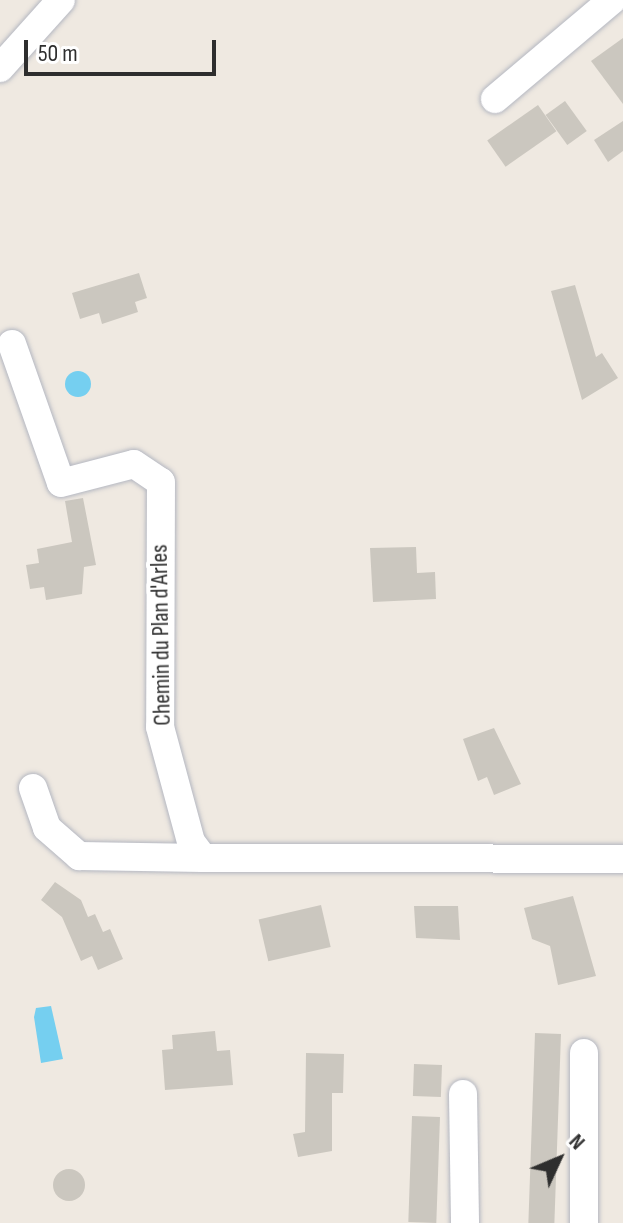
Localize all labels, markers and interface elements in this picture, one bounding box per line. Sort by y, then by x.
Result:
scale bar [28,24,220,74]
text: 50 m [38,39,78,68]
street label: Chemin du Plan d'Arles [145,544,177,726]
north arrow [519,1119,599,1199]
text: N [563,1128,590,1156]

